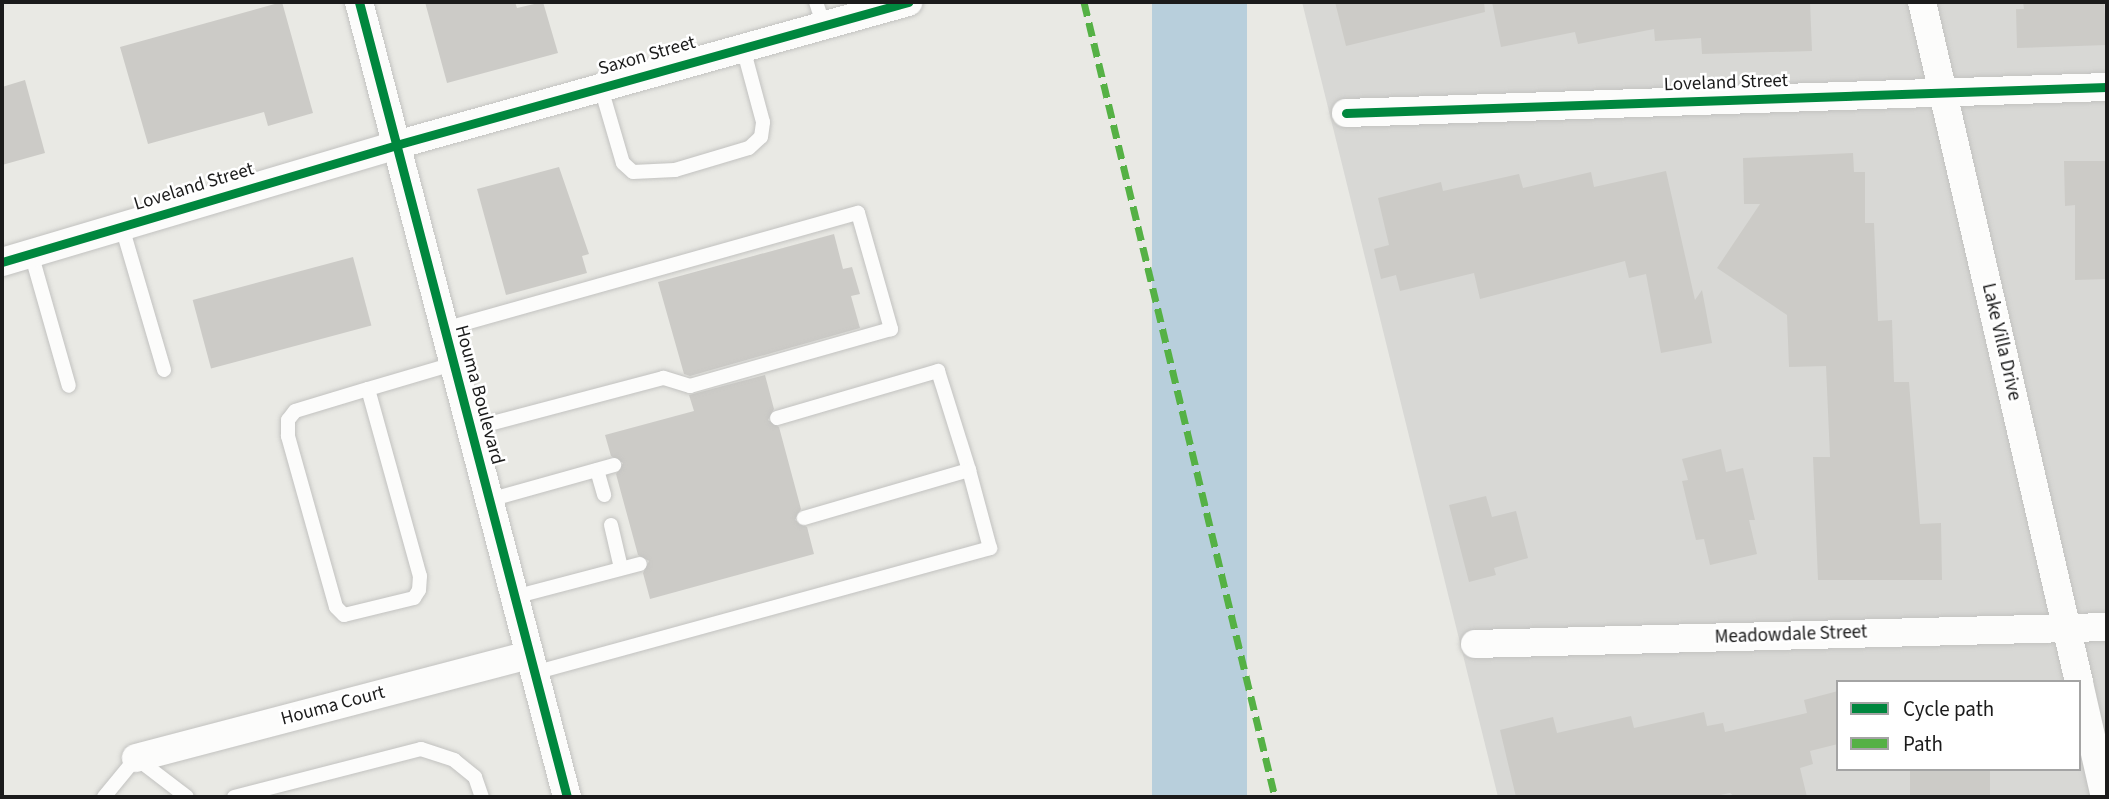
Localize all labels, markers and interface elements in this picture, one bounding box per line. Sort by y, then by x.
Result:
street label: Saxon Street [596,31,698,81]
street label: Loveland Street [1664,69,1788,97]
street label: Loveland Street [131,158,257,216]
street label: Lake Villa Drive [1976,281,2026,403]
street label: Houma Boulevard [449,323,509,467]
street label: Meadowdale Street [1714,621,1868,649]
legend [1836,680,2081,771]
street label: Houma Court [279,681,387,731]
text: Cycle path [1903,694,1994,724]
text: Path [1903,729,1943,759]

